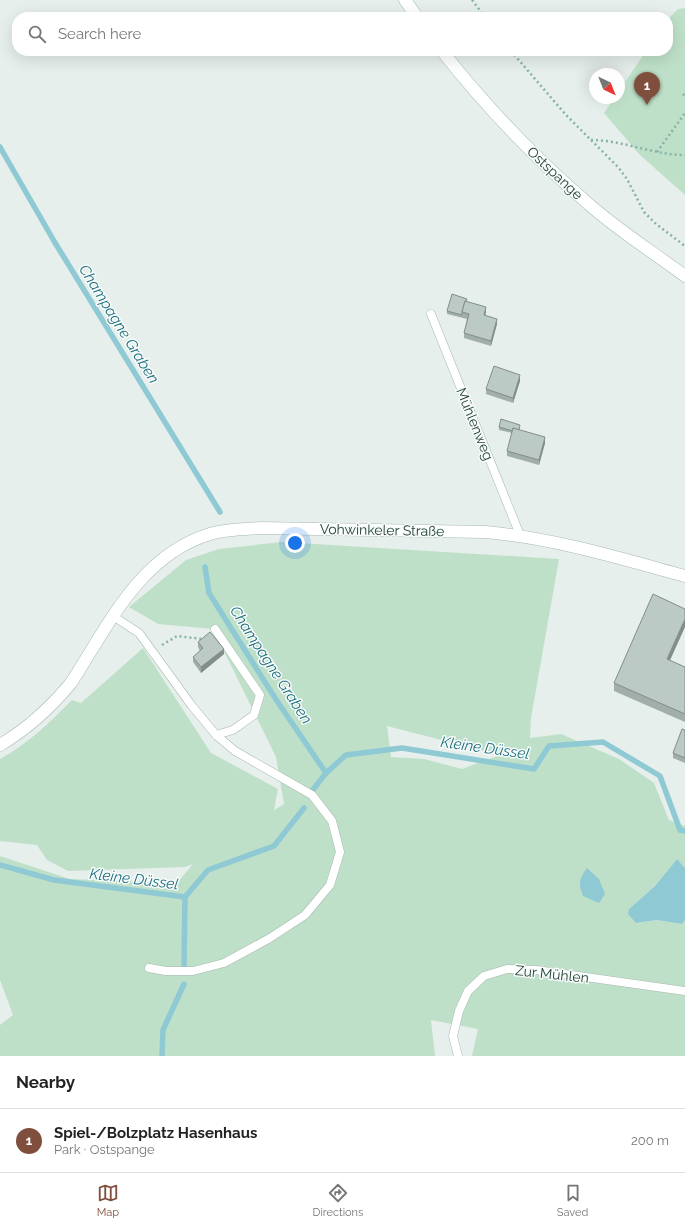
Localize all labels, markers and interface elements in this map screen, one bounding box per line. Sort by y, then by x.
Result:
search box [12,12,673,56]
icon: search [26,23,48,45]
text: Search here [58,25,141,43]
north arrow [589,68,625,104]
pin: 1 [634,72,660,105]
street label: Ostspange [524,143,586,203]
water label: Champagne Graben [75,261,163,387]
street label: Mühlenweg [453,385,497,463]
street label: Vohwinkeler Straße [320,521,444,539]
your location [285,533,305,553]
water label: Champagne Graben [226,603,316,727]
water label: Kleine Düssel [439,733,531,763]
water label: Kleine Düssel [89,865,179,893]
street label: Zur Mühlen [514,962,590,986]
text: Nearby [16,1072,75,1092]
text: Spiel-/Bolzplatz Hasenhaus [54,1124,257,1142]
text: 1 [26,1133,32,1148]
text: 200 m [631,1133,669,1148]
text: Park · Ostspange [54,1142,155,1157]
tab: Map [97,1182,119,1219]
tab: Directions [313,1182,363,1219]
tab: Saved [557,1182,588,1219]

